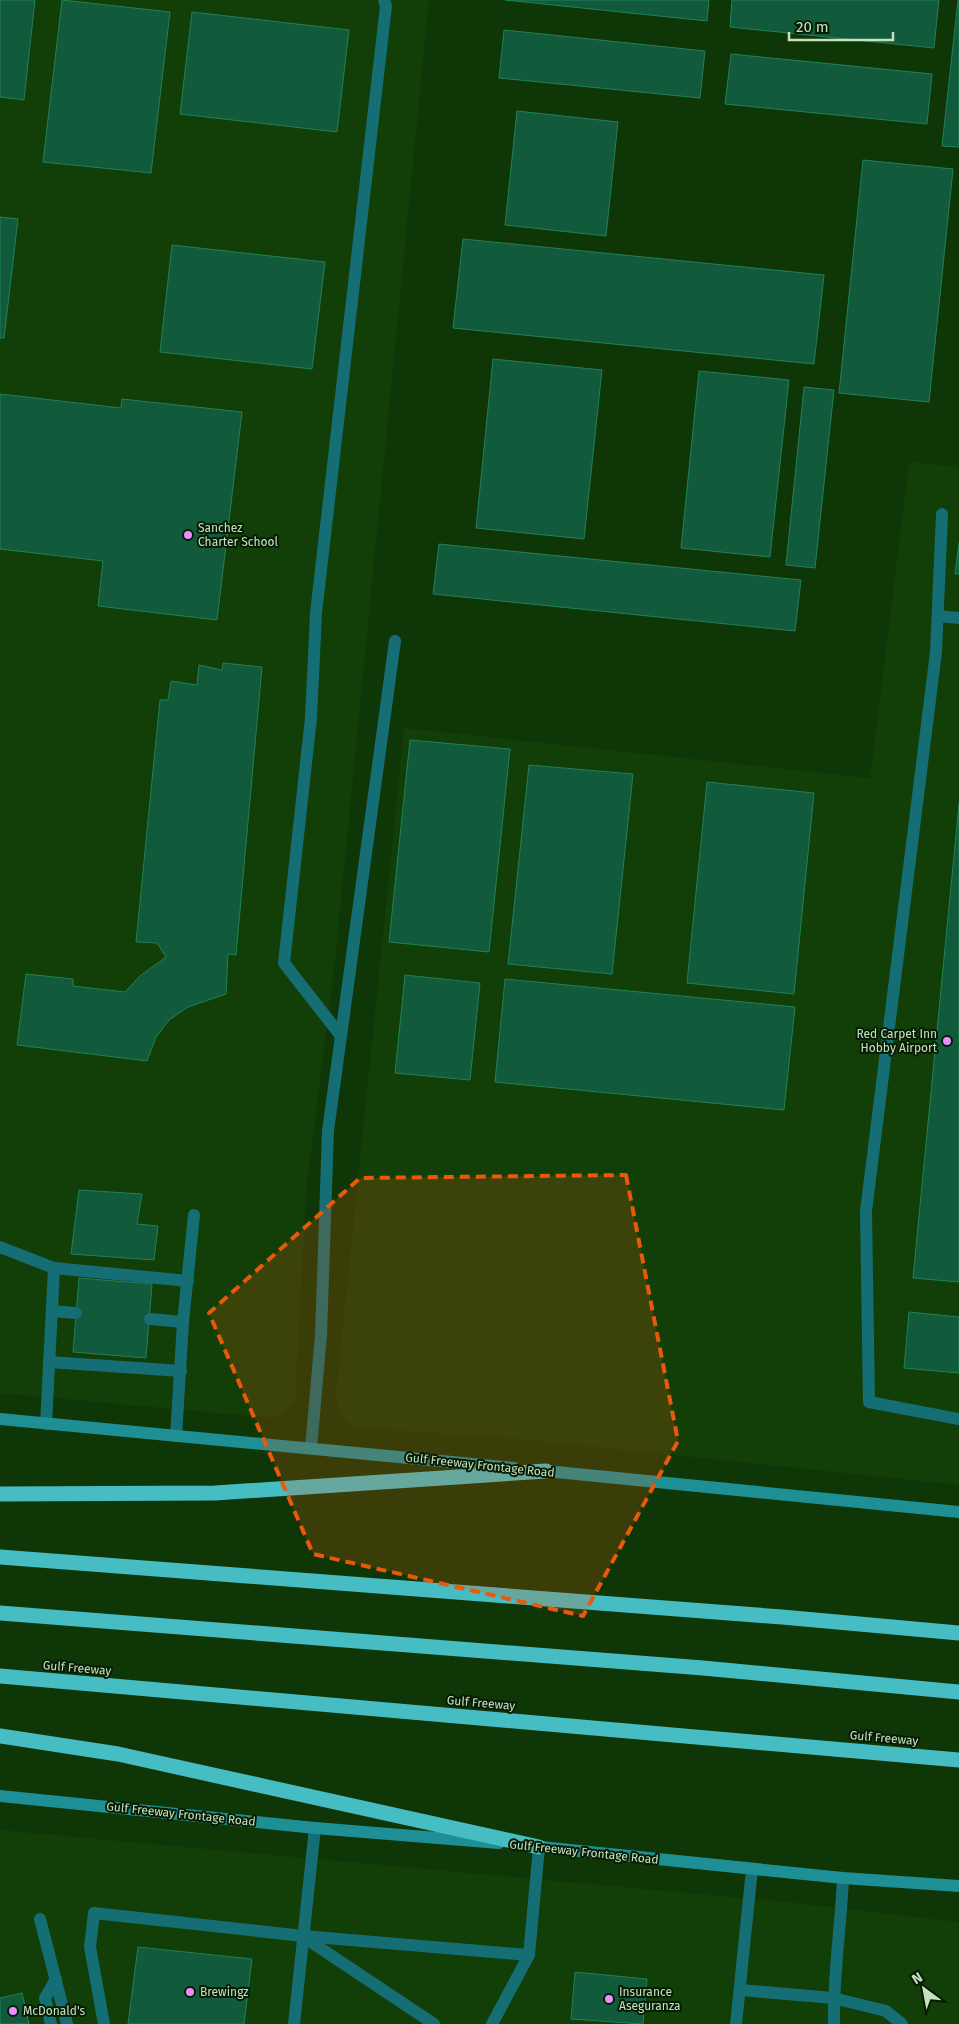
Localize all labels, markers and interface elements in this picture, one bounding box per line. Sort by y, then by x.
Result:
scale bar [789,10,893,42]
text: 20 m [796,18,829,36]
place label: Sanchez Charter School [198,521,279,549]
marker: Sanchez Charter School [182,529,194,541]
place label: Red Carpet Inn Hobby Airport [856,1027,938,1055]
marker: Red Carpet Inn Hobby Airport [941,1035,953,1047]
street label: Gulf Freeway Frontage Road [405,1450,555,1480]
street label: Gulf Freeway [42,1658,112,1678]
street label: Gulf Freeway [446,1693,516,1713]
street label: Gulf Freeway [849,1728,919,1748]
street label: Gulf Freeway Frontage Road [106,1799,256,1829]
street label: Gulf Freeway Frontage Road [509,1837,659,1867]
north arrow [899,1964,949,2014]
text: N [909,1969,926,1988]
place label: Brewingz [200,1985,249,1999]
place label: Insurance Aseguranza [619,1985,681,2013]
marker: Brewingz [184,1986,196,1998]
marker: Insurance Aseguranza [603,1993,615,2005]
place label: McDonald's [23,2004,85,2018]
marker: McDonald's [7,2005,19,2017]

